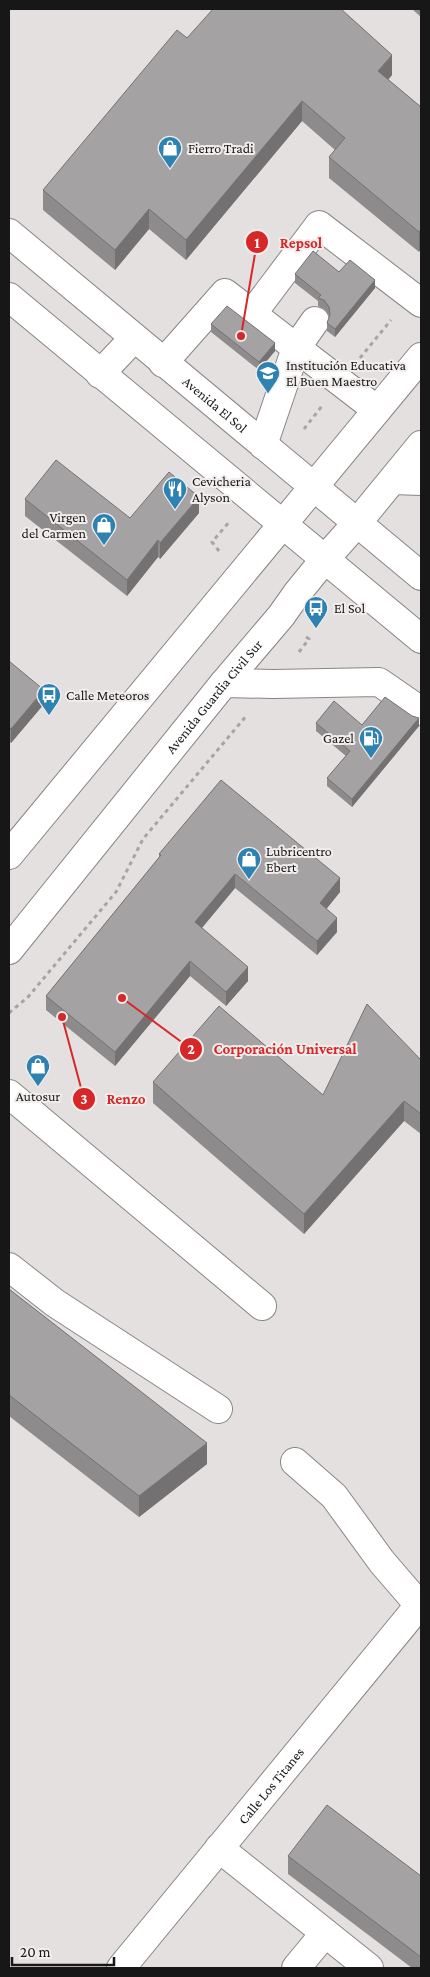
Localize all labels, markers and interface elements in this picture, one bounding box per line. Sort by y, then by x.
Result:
shop icon: Fierro Tradi [157,135,183,169]
place label: Fierro Tradi [188,140,254,156]
callout: Repsol [245,227,332,257]
text: 1 [254,235,260,251]
text: Repsol [280,235,323,251]
place label: Institución Educativa El Buen Maestro [286,357,407,389]
school or university icon: Institución Educativa El Buen Maestro [255,360,281,394]
street label: Avenida El Sol [180,373,251,436]
place label: Cevicheria Alyson [192,473,252,505]
restaurant icon: Cevicheria Alyson [162,476,188,510]
place label: Virgen del Carmen [22,509,86,541]
shop icon: Virgen del Carmen [91,512,117,546]
bus stop icon: El Sol [303,595,329,629]
place label: El Sol [334,600,365,616]
street label: Avenida Guardia Civil Sur [162,636,266,757]
bus stop icon: Calle Meteoros [36,682,62,716]
place label: Calle Meteoros [66,687,149,703]
fuel station icon: Gazel [358,725,384,759]
place label: Gazel [323,730,354,746]
place label: Lubricentro Ebert [266,843,332,875]
shop icon: Lubricentro Ebert [236,846,262,880]
callout: Corporación Universal [178,1034,366,1064]
text: 2 [187,1041,195,1057]
text: Corporación Universal [213,1041,357,1057]
shop icon: Autosur [25,1053,51,1087]
callout: Renzo [71,1084,155,1114]
place label: Autosur [16,1088,60,1104]
text: 3 [80,1091,88,1107]
text: Renzo [106,1091,146,1107]
street label: Calle Los Titanes [235,1744,307,1827]
scale bar [12,1934,115,1966]
text: 20 m [20,1944,51,1960]

